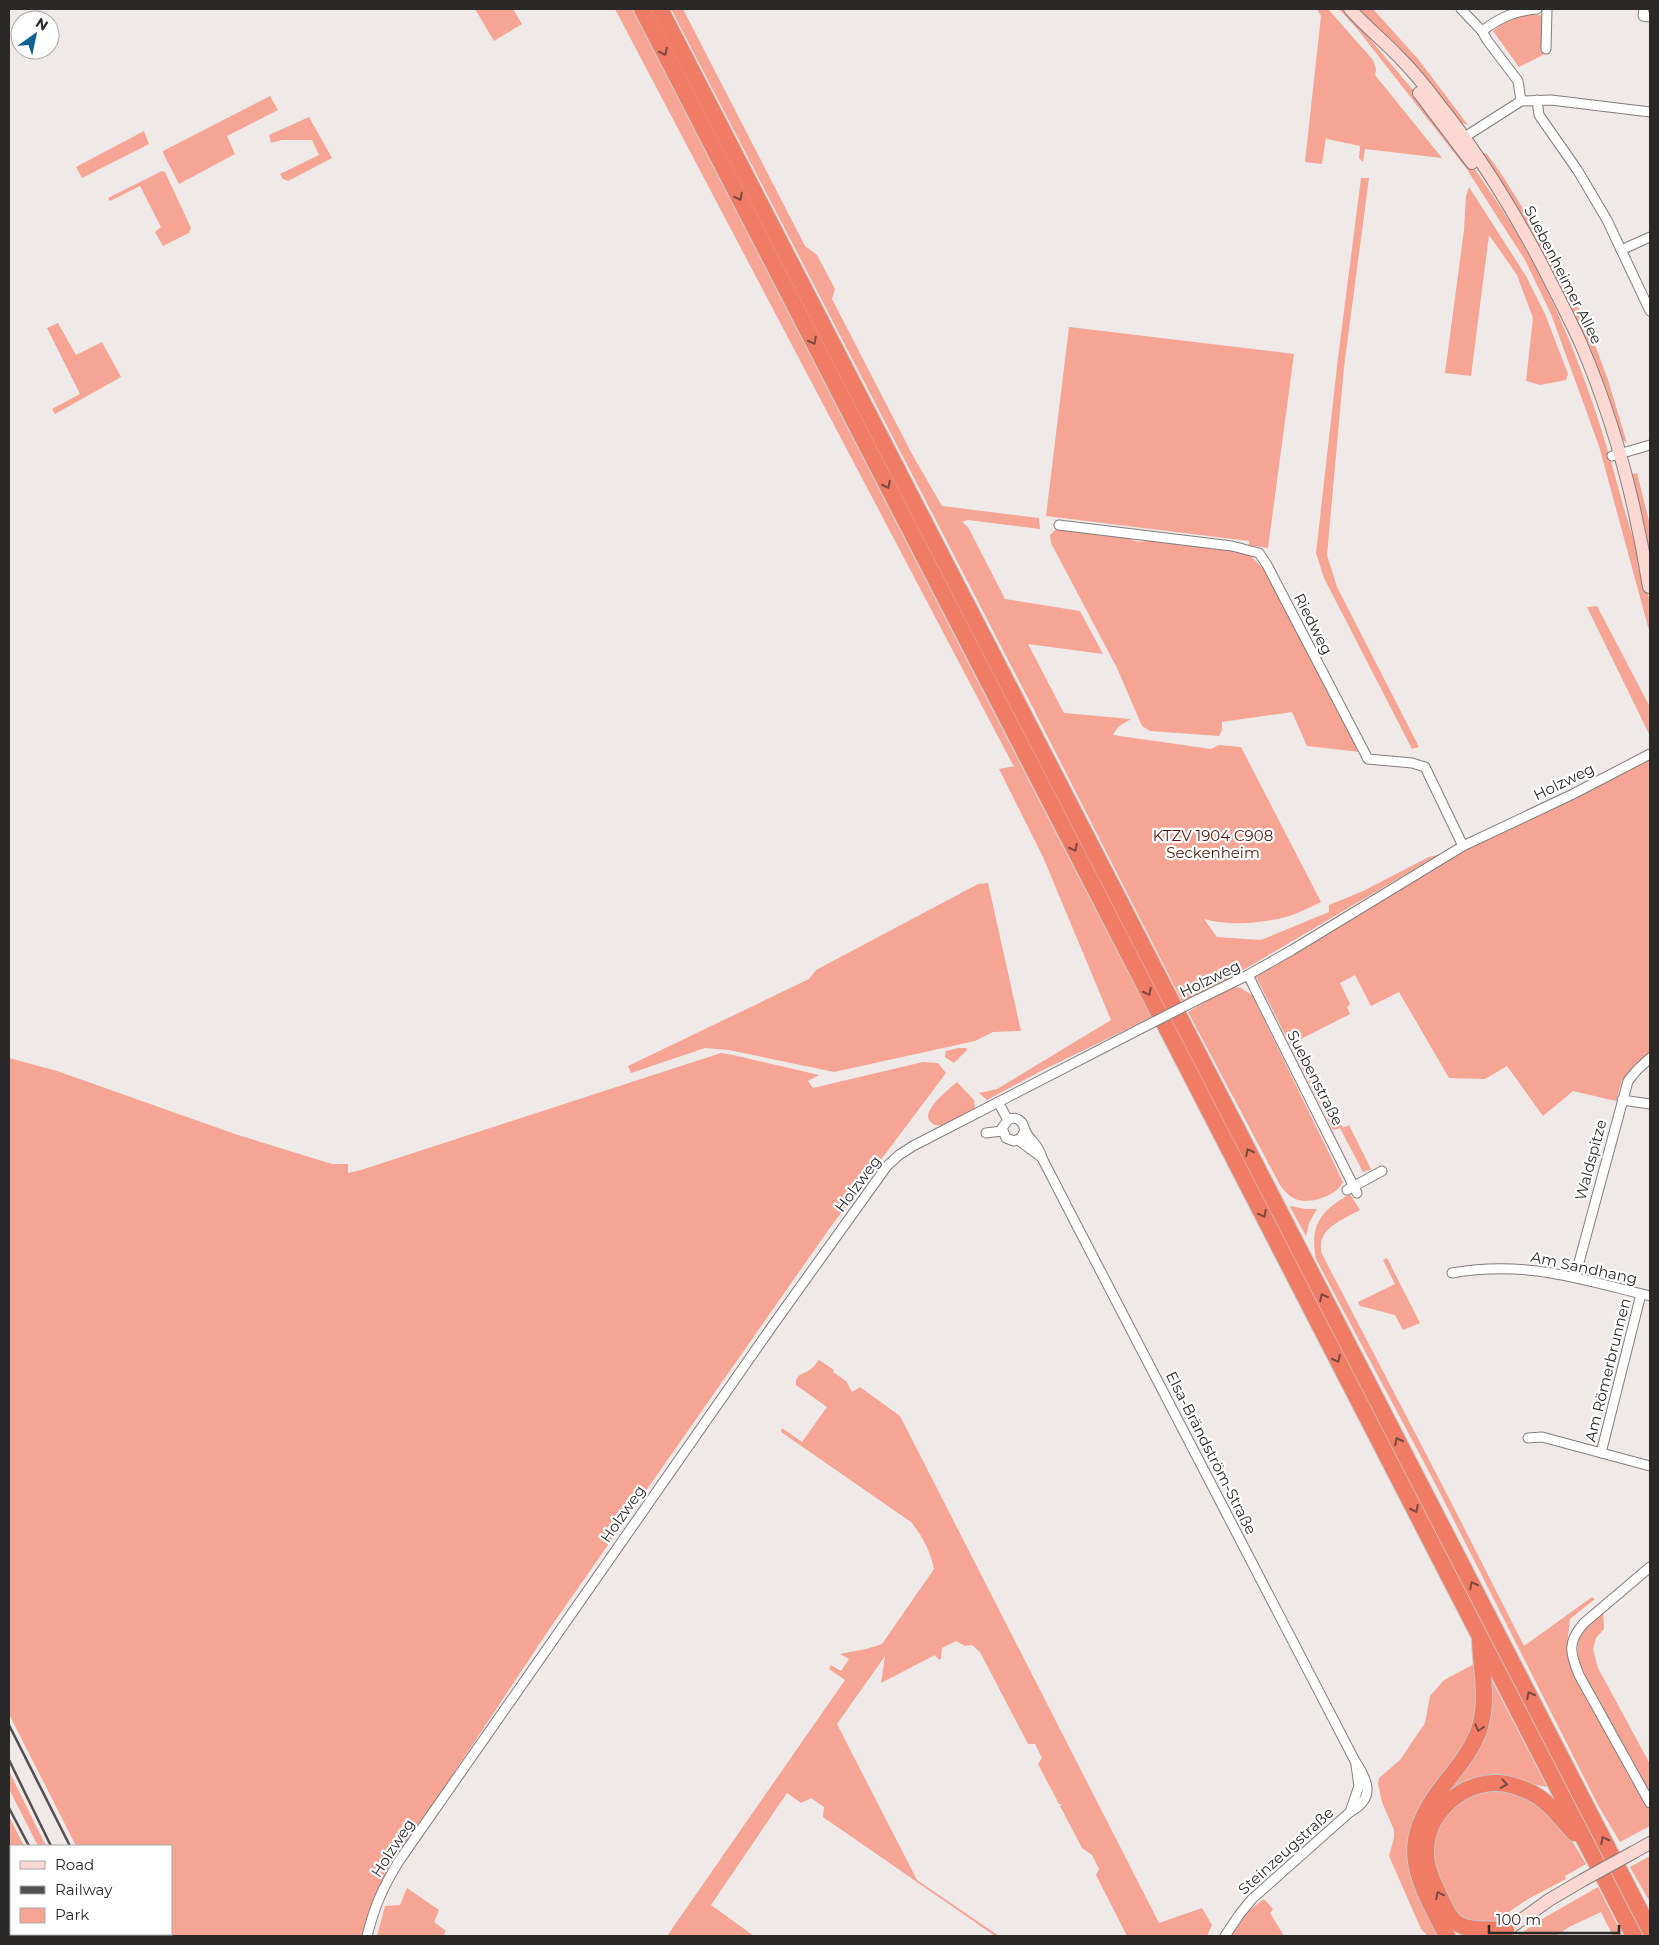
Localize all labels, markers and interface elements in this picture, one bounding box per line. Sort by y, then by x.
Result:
north arrow [10,10,60,60]
text: N [32,13,52,35]
one-way arrow [658,47,668,56]
one-way arrow [733,191,743,200]
street label: Suebenheimer Allee [1520,202,1607,347]
one-way arrow [807,336,817,345]
one-way arrow [881,480,891,489]
street label: Riedweg [1290,590,1337,658]
street label: Holzweg [1530,759,1597,804]
park label: KTZV 1904 C908 Seckenheim [1153,826,1273,862]
one-way arrow [1068,842,1078,851]
street label: Holzweg [1176,956,1243,1001]
one-way arrow [1142,987,1152,996]
street label: Suebenstraße [1283,1027,1348,1129]
street label: Waldspitze [1571,1117,1610,1202]
one-way arrow [1245,1149,1255,1158]
street label: Holzweg [830,1152,885,1216]
one-way arrow [1257,1209,1267,1218]
street label: Am Sandhang [1529,1247,1639,1288]
one-way arrow [1319,1293,1329,1302]
street label: Am Römerbrunnen [1580,1296,1635,1444]
one-way arrow [1331,1353,1341,1362]
street label: Elsa-Brändström-Straße [1162,1368,1261,1538]
one-way arrow [1394,1437,1404,1446]
street label: Holzweg [596,1481,649,1546]
one-way arrow [1409,1504,1419,1513]
one-way arrow [1469,1582,1479,1591]
one-way arrow [1526,1691,1536,1700]
one-way arrow [1475,1723,1485,1731]
one-way arrow [1499,1778,1508,1788]
street label: Steinzeugstraße [1234,1803,1337,1898]
street label: Holzweg [367,1815,418,1880]
one-way arrow [1600,1836,1610,1845]
legend [10,1845,172,1935]
text: Road [55,1855,94,1874]
text: Railway [55,1880,113,1899]
one-way arrow [1435,1891,1445,1900]
scale bar [1489,1902,1619,1934]
text: Park [55,1905,89,1924]
text: 100 m [1496,1910,1541,1929]

